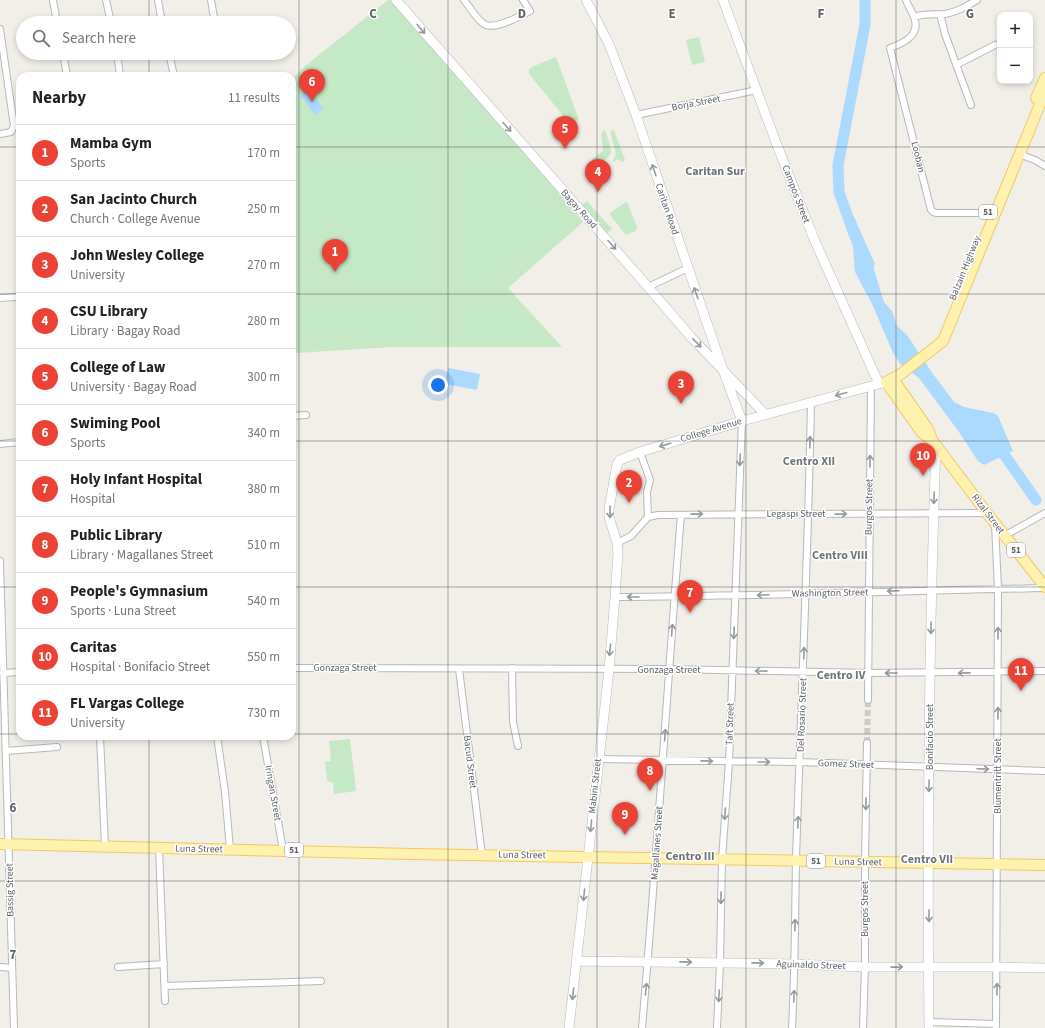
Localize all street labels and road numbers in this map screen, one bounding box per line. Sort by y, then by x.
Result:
street label: Borja Street [670,91,722,115]
street label: Looban [907,140,929,174]
street label: Campos Street [778,163,814,226]
street label: Caritan Road [652,181,682,237]
street label: Bagay Road [557,186,601,232]
road number: 51 [979,205,997,219]
street label: Balzain Highway [946,233,984,302]
street label: College Avenue [678,414,744,446]
street label: Burgos Street [862,478,877,535]
street label: Rizal Street [968,491,1008,537]
street label: Legaspi Street [767,507,826,521]
road number: 51 [1007,543,1025,557]
street label: Washington Street [792,585,869,601]
street label: Gonzaga Street [313,661,377,675]
street label: Gonzaga Street [637,663,701,677]
street label: Del Rosario Street [794,677,810,752]
street label: Taft Street [722,702,738,746]
street label: Bonifacio Street [923,703,937,770]
street label: Bacud Street [460,735,480,790]
street label: Blumentritt Street [991,738,1005,814]
street label: Gomez Street [818,756,875,772]
street label: Mabini Street [585,757,605,814]
street label: Iringan Street [261,764,285,823]
street label: Magallanes Street [647,805,667,880]
street label: Luna Street [175,842,224,856]
road number: 51 [285,843,303,857]
street label: Luna Street [498,848,547,862]
road number: 51 [807,854,825,868]
street label: Luna Street [834,855,883,869]
street label: Bassig Street [3,862,17,917]
street label: Burgos Street [858,880,872,937]
street label: Aguinaldo Street [776,957,847,973]

